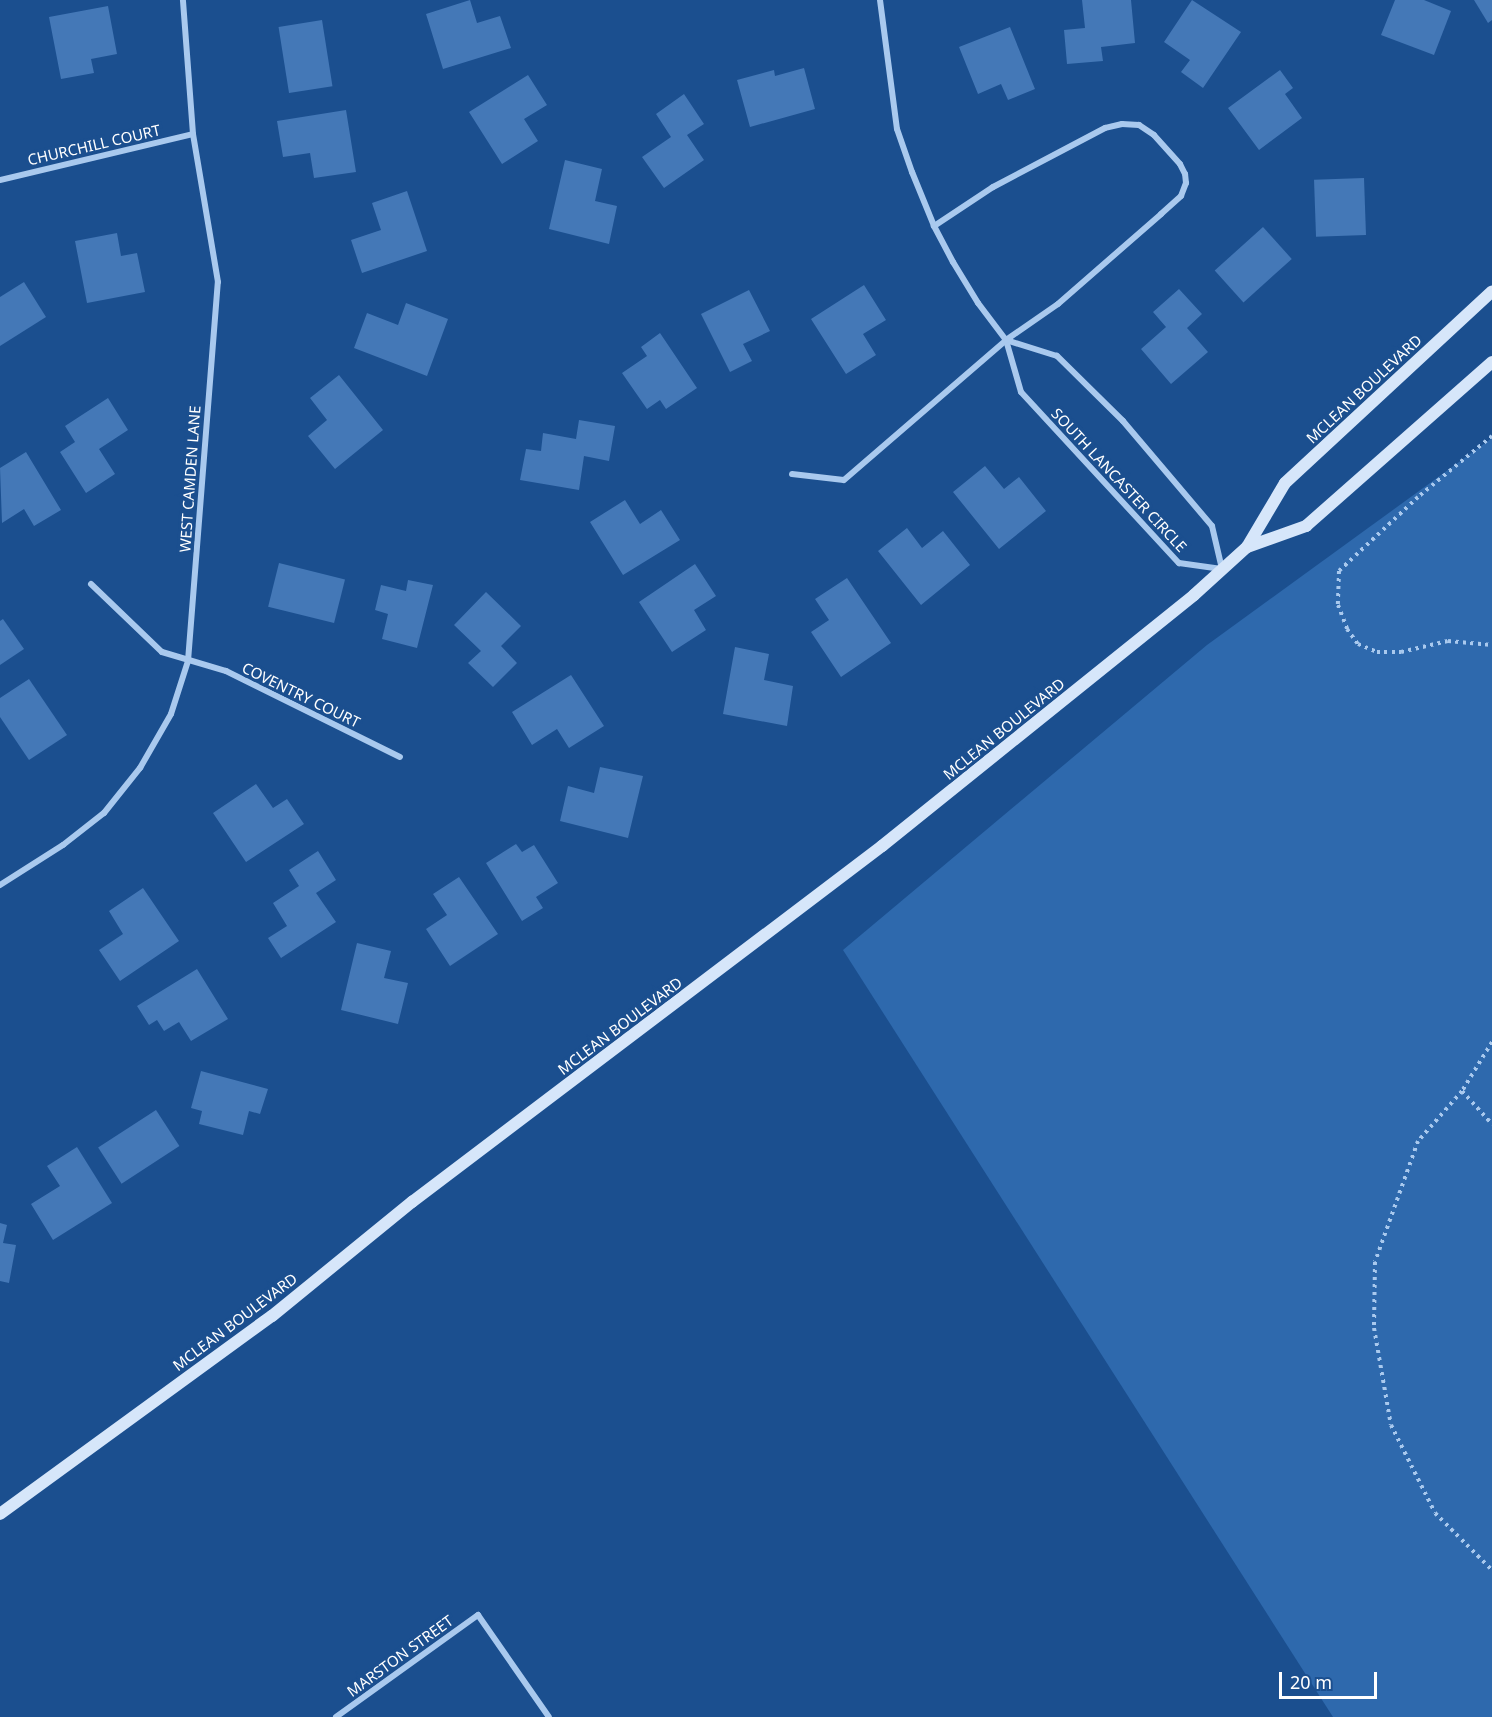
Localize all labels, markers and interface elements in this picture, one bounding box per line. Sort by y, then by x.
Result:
street label: CHURCHILL COURT [26,121,162,169]
street label: MCLEAN BOULEVARD [1303,331,1425,447]
street label: SOUTH LANCASTER CIRCLE [1048,404,1190,556]
street label: WEST CAMDEN LANE [176,405,204,553]
street label: COVENTRY COURT [239,659,363,731]
street label: MCLEAN BOULEVARD [940,674,1068,784]
street label: MCLEAN BOULEVARD [554,973,686,1079]
street label: MCLEAN BOULEVARD [169,1269,301,1375]
street label: MARSTON STREET [343,1611,457,1701]
scale bar [1282,1660,1380,1698]
text: 20 m [1290,1670,1332,1694]

